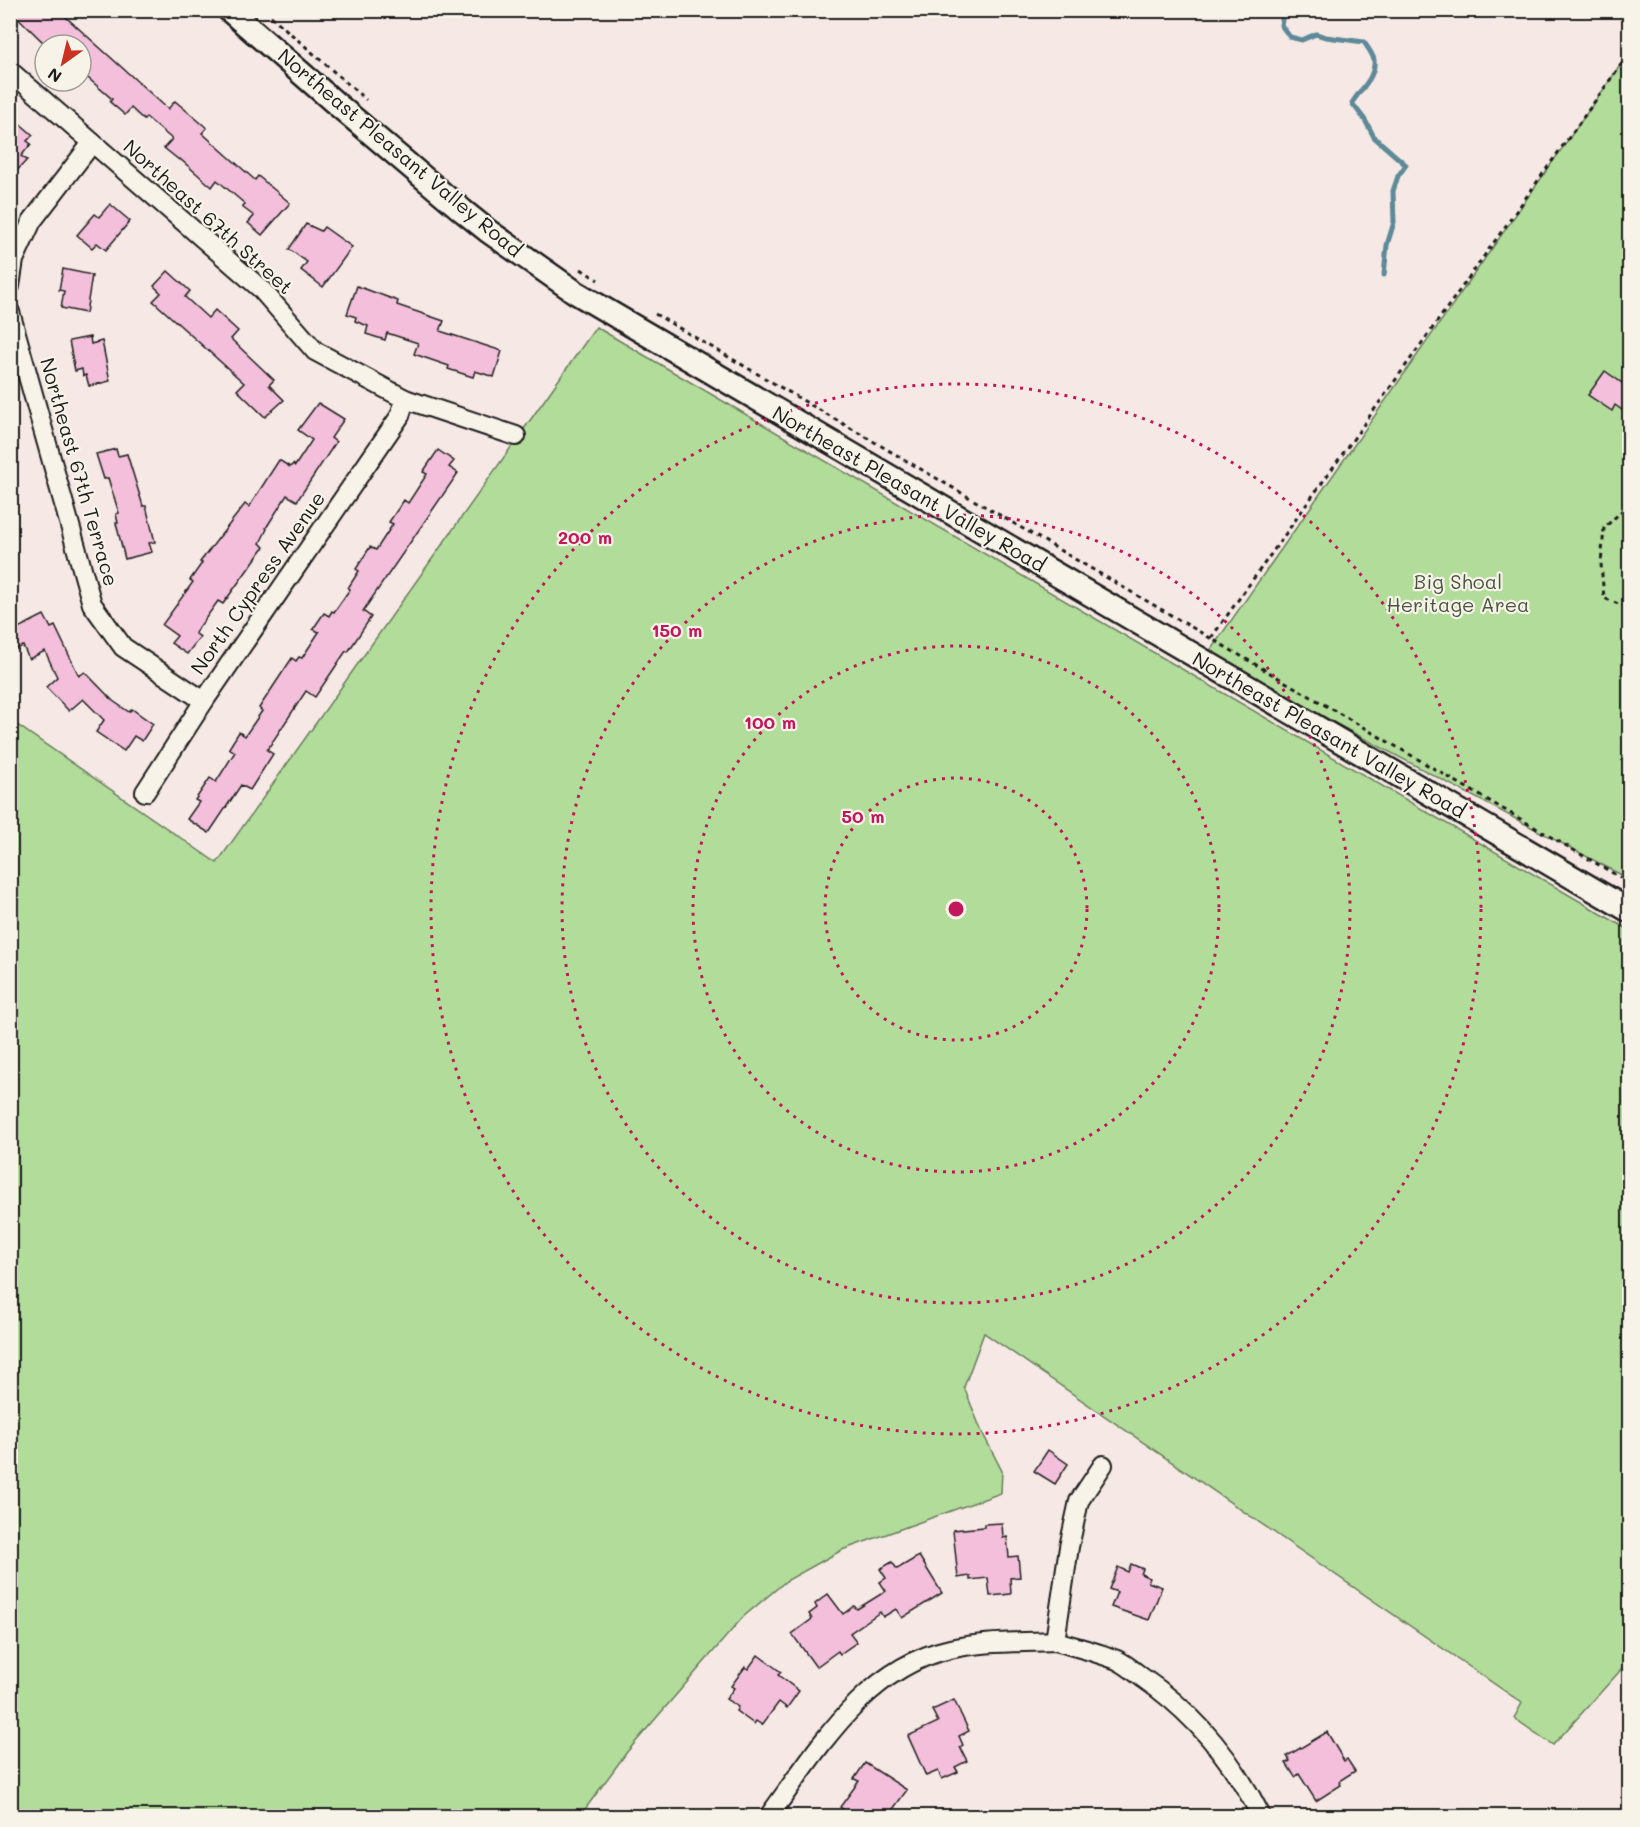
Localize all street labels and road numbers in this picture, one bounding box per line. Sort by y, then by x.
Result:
street label: Northeast Pleasant Valley Road [273,42,528,262]
street label: Northeast 67th Street [118,133,299,299]
street label: Northeast 67th Terrace [35,355,125,589]
street label: Northeast Pleasant Valley Road [768,399,1051,577]
street label: North Cypress Avenue [184,486,330,679]
street label: Northeast Pleasant Valley Road [1188,645,1471,823]

